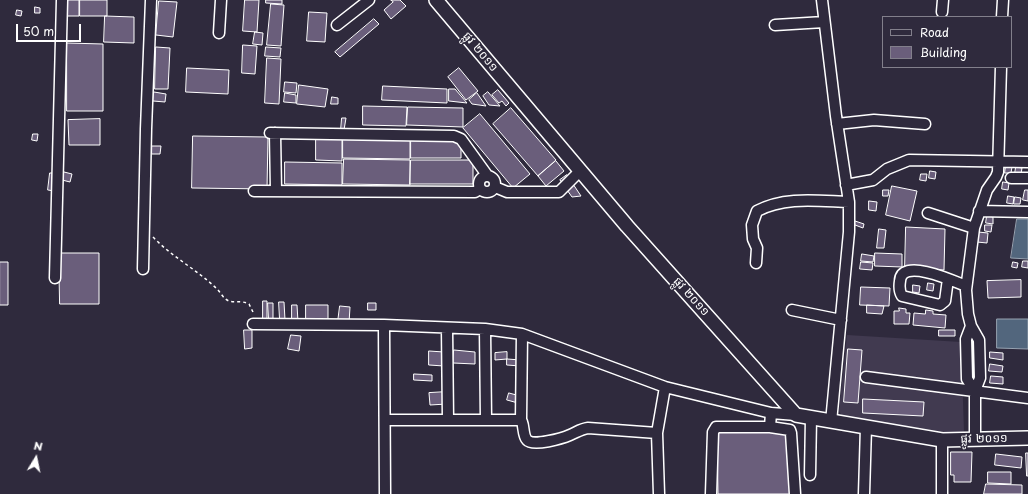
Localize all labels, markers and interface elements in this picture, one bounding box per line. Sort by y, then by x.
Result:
scale bar [18,16,83,42]
legend [882,16,1012,68]
text: 50 m [23,22,54,40]
text: Road [920,23,949,41]
street label: ផ្លូវ ២០១១ [459,29,501,75]
text: Building [920,43,967,61]
street label: ផ្លូវ ២០១១ [670,275,712,319]
street label: ផ្លូវ ២០១១ [960,431,1008,447]
text: N [32,437,44,455]
north arrow [16,438,56,478]

